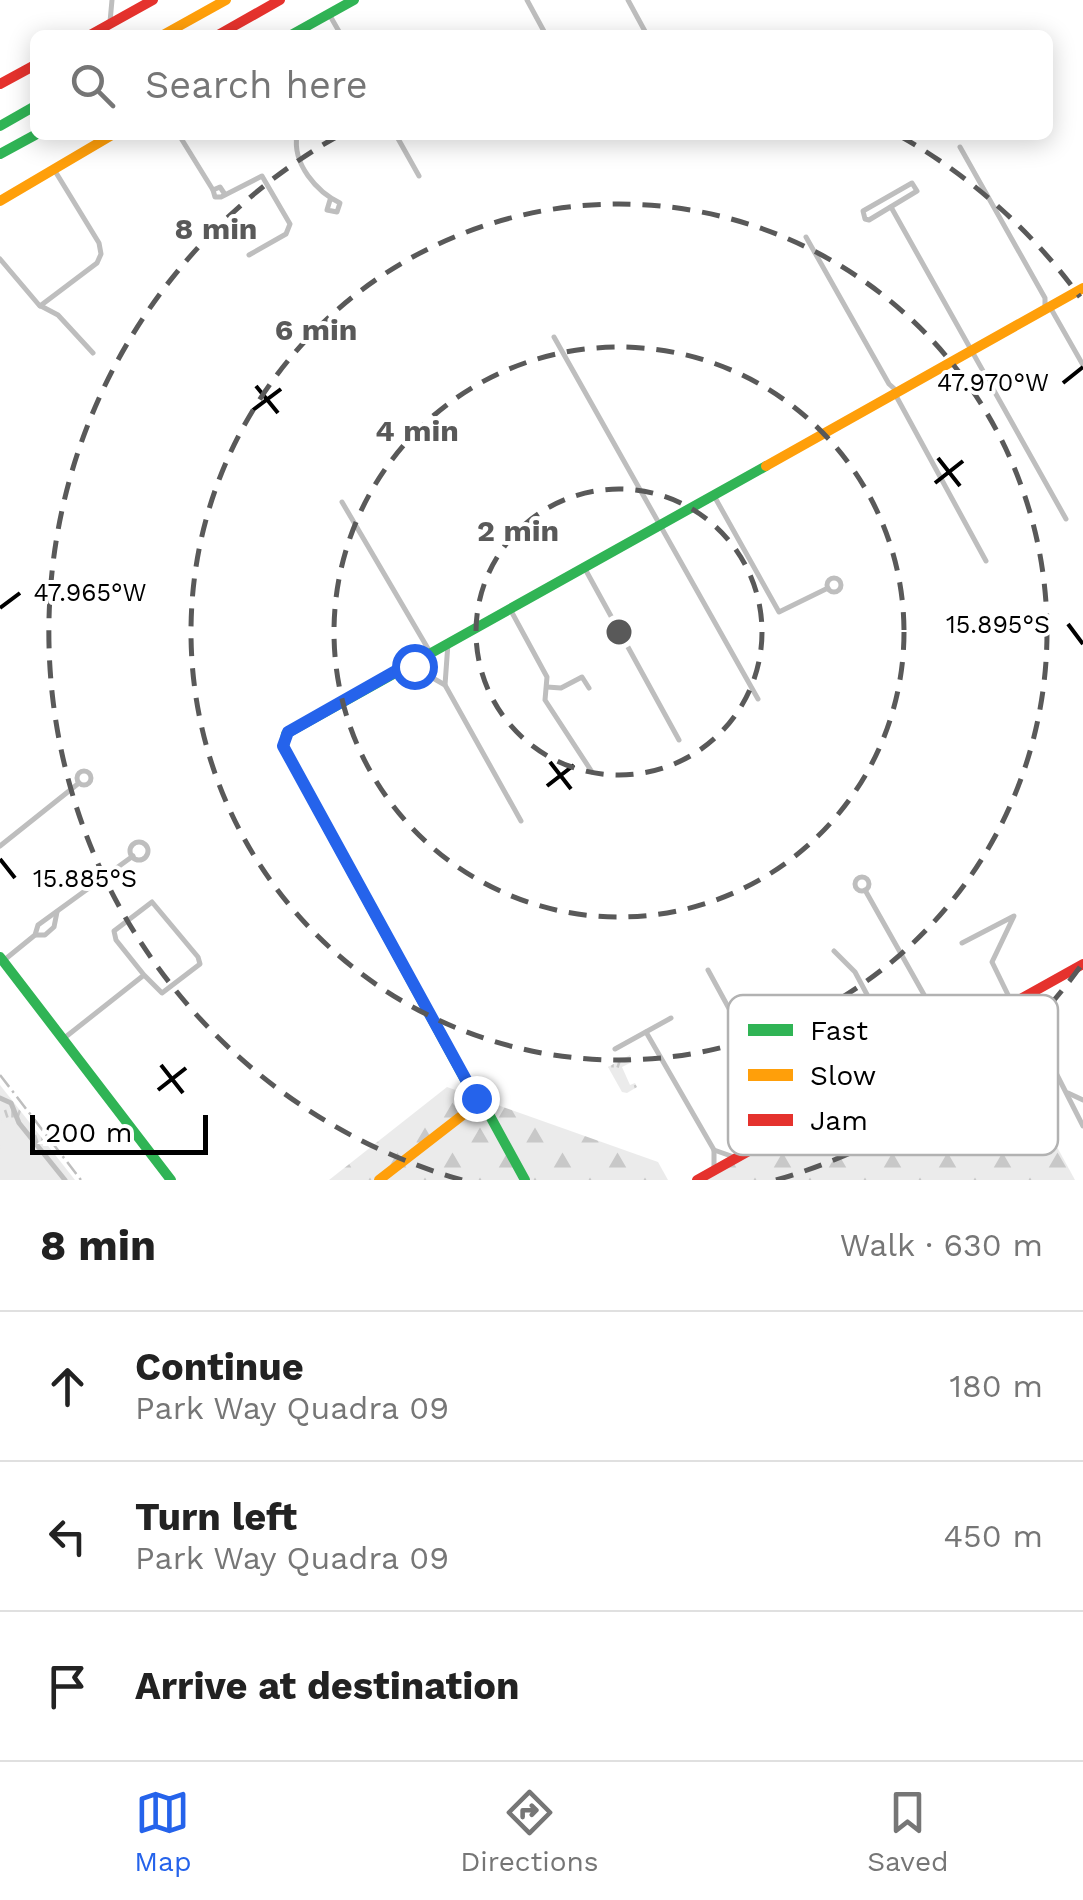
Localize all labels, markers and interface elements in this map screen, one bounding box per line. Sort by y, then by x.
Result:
search box [30,30,1053,140]
icon: search [65,58,120,113]
text: Search here [145,63,368,107]
text: 8 min [175,211,257,246]
text: 6 min [275,312,357,347]
text: 47.970°W [937,368,1049,397]
text: 4 min [375,413,459,448]
text: 2 min [477,513,559,548]
text: 47.965°W [33,578,147,607]
text: 15.895°S [946,610,1050,639]
centre of rings [601,614,637,650]
route start [392,644,438,690]
text: 15.885°S [33,864,137,893]
legend [728,995,1058,1155]
text: Fast [810,1014,868,1047]
text: Slow [810,1059,876,1092]
route end [454,1076,500,1122]
text: Jam [810,1104,868,1137]
scale bar [30,1110,208,1154]
text: 200 m [45,1116,132,1149]
text: 8 min [40,1221,156,1270]
text: Walk · 630 m [840,1226,1043,1264]
text: Continue [135,1345,304,1389]
icon: ahead [40,1359,95,1414]
text: 180 m [949,1367,1043,1405]
text: Park Way Quadra 09 [135,1389,449,1427]
text: Turn left [135,1495,297,1539]
icon: left [40,1509,95,1564]
text: 450 m [944,1517,1043,1555]
text: Park Way Quadra 09 [135,1539,449,1577]
icon: arrive [40,1659,95,1714]
text: Arrive at destination [135,1664,520,1708]
tab: Map [134,1785,192,1878]
tab: Directions [460,1785,599,1878]
tab: Saved [867,1785,949,1878]

